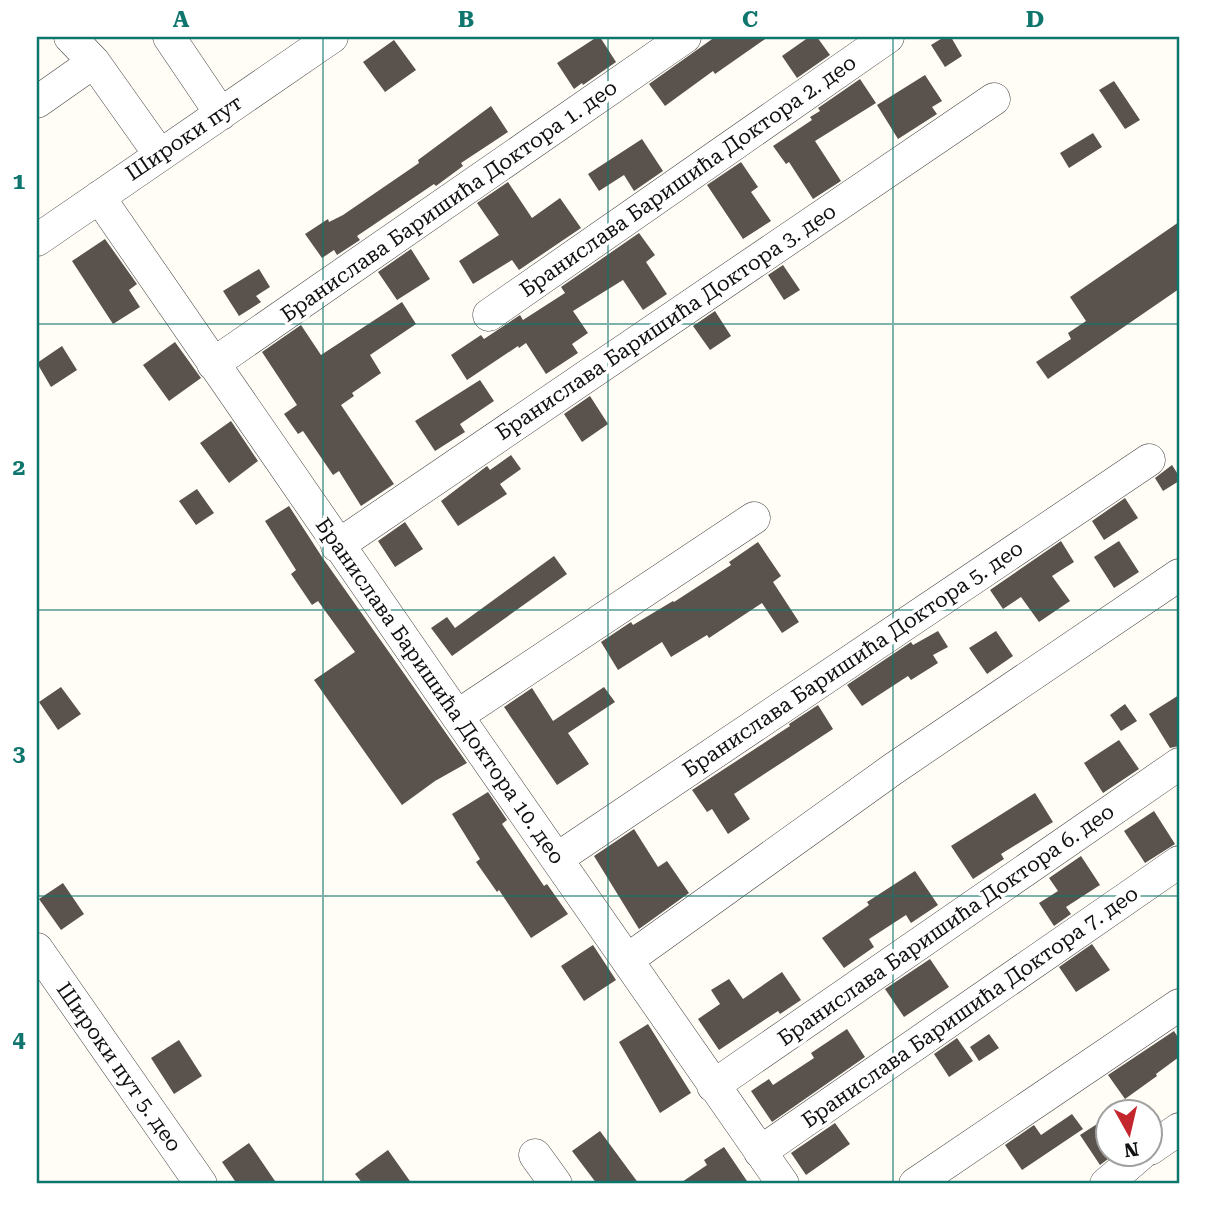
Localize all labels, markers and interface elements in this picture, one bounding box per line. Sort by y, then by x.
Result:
text: A [173,6,190,33]
text: B [458,6,474,33]
text: C [742,6,758,33]
text: D [1026,6,1044,33]
street label: Бранислава Баришића Доктора 2. део [515,50,861,302]
street label: Бранислава Баришића Доктора 1. део [276,75,622,327]
street label: Широки пут [121,90,247,186]
text: 1 [13,168,26,195]
street label: Бранислава Баришића Доктора 3. део [491,199,841,445]
text: 2 [13,454,25,481]
street label: Бранислава Баришића Доктора 10. део [311,513,569,869]
street label: Бранислава Баришића Доктора 5. део [678,536,1028,782]
text: 3 [13,740,26,767]
street label: Бранислава Баришића Доктора 6. део [773,799,1119,1051]
street label: Бранислава Баришића Доктора 7. део [797,881,1143,1133]
street label: Широки пут 5. део [52,978,186,1156]
text: 4 [13,1026,26,1053]
north arrow [1094,1098,1164,1168]
text: N [1122,1137,1140,1162]

